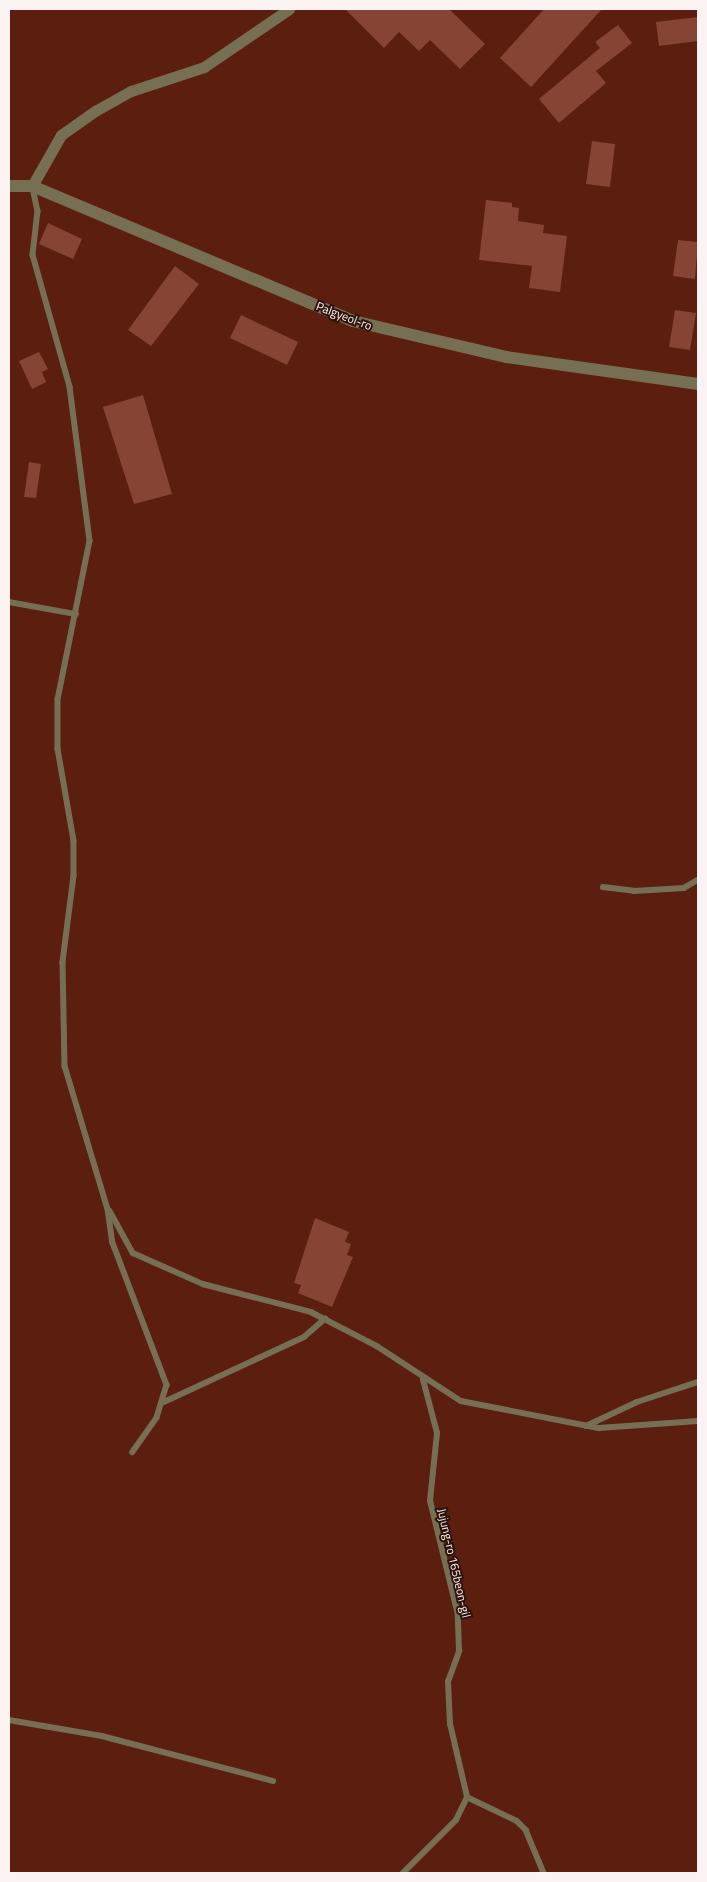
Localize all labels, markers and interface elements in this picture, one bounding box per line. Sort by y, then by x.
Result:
street label: Palgyeol-ro [314,299,374,333]
street label: Jujung-ro 165beon-gil [434,1507,474,1619]

